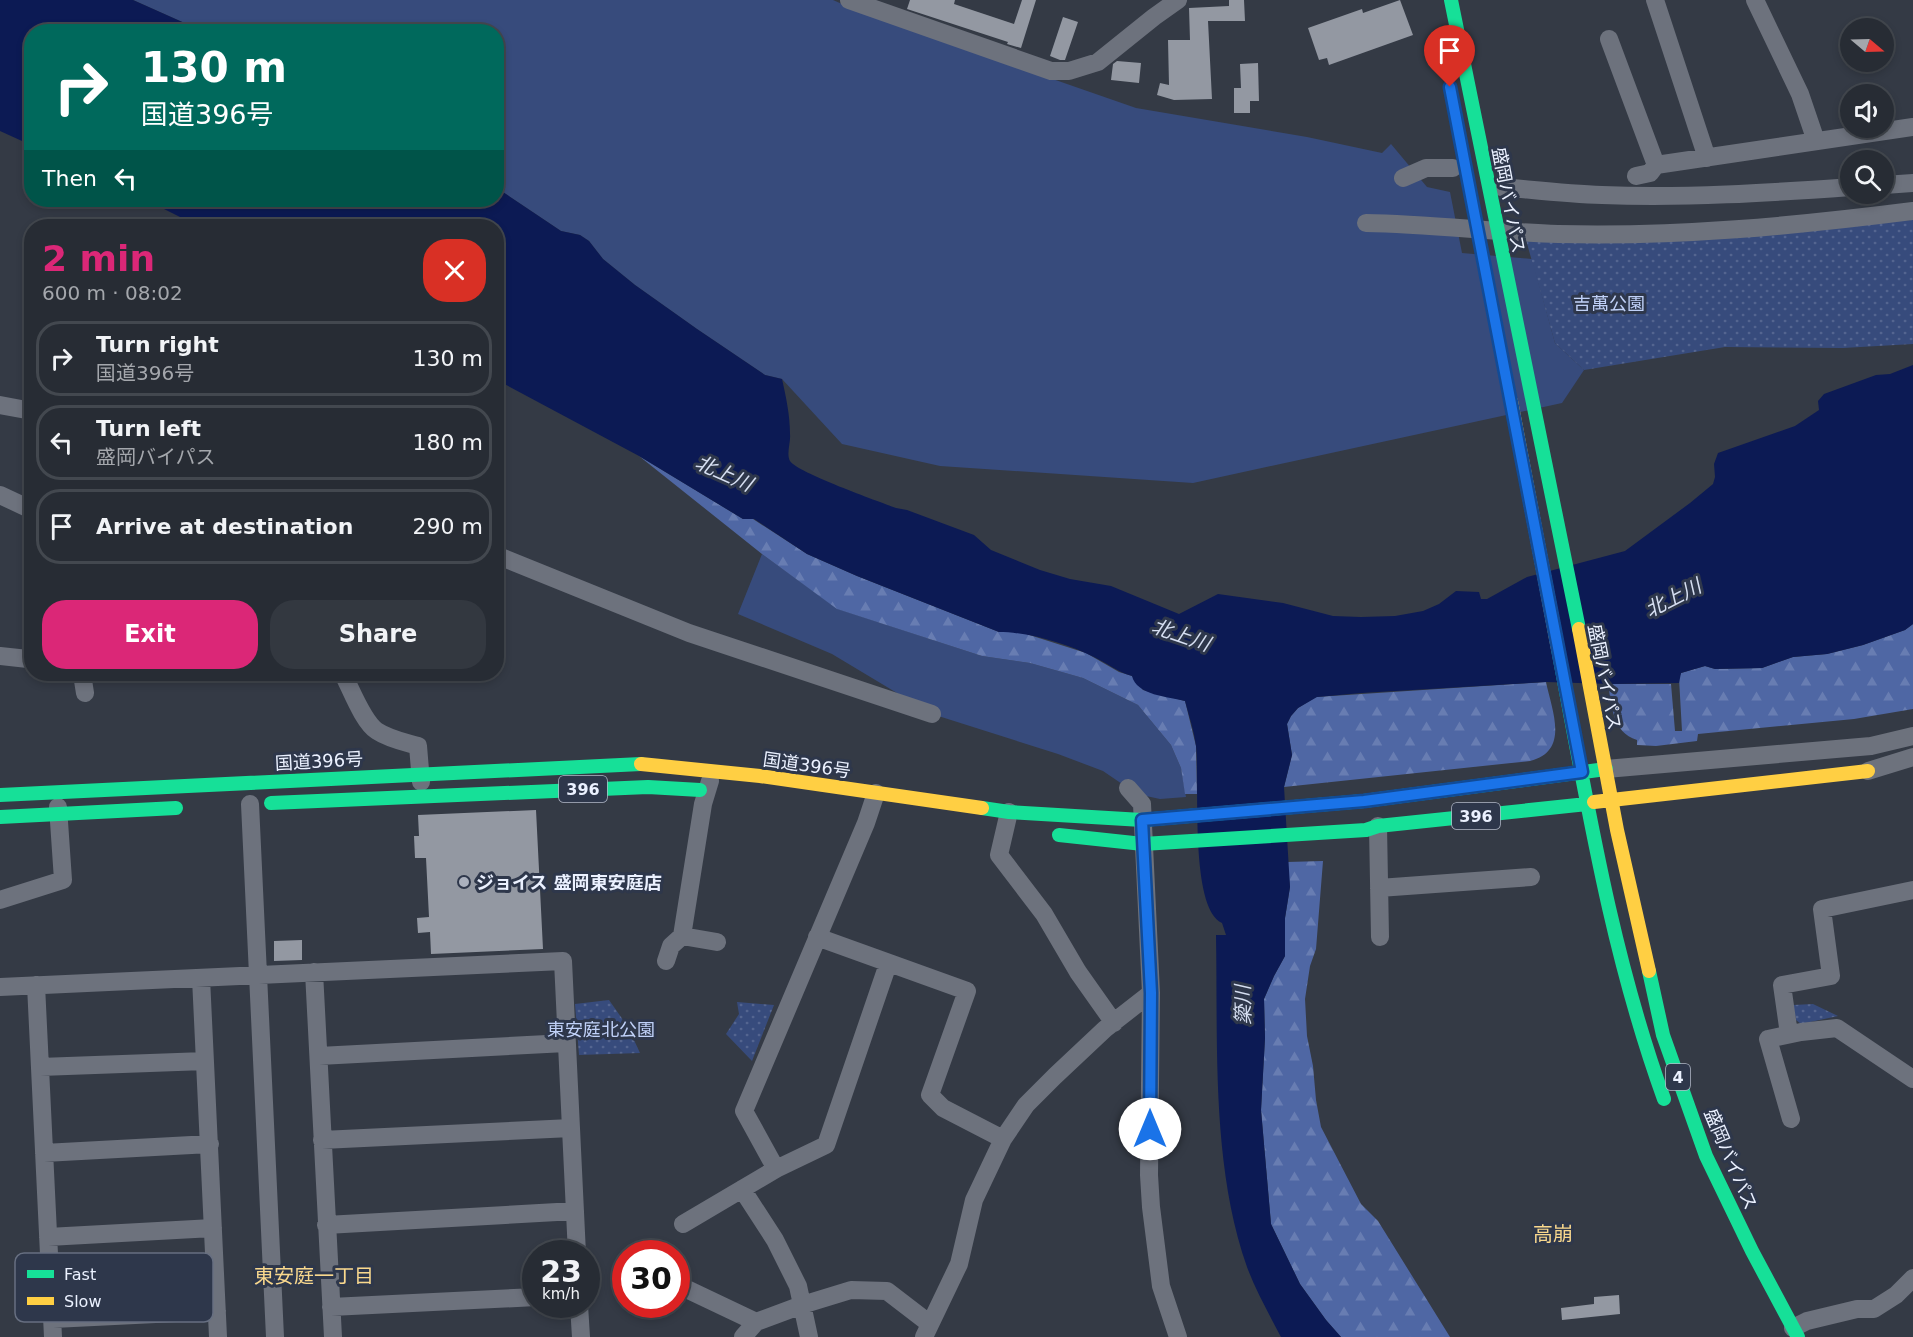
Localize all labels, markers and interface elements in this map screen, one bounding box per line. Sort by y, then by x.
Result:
north arrow [1840,18,1894,72]
map controls [1840,18,1894,204]
pin [1424,25,1475,87]
icon: arrive [1433,34,1466,67]
text: 130 m [141,43,287,92]
icon: right [42,48,120,126]
button: sound [1840,84,1894,138]
text: 国道396号 [141,99,274,130]
street label: 盛岡バイパス [1488,145,1530,255]
button: search [1840,150,1894,204]
icon: left [109,162,142,195]
text: Then [42,166,97,191]
text: 2 min [42,238,155,279]
button: close [423,239,486,302]
text: 600 m · 08:02 [42,281,183,305]
park label: 吉萬公園 [1573,293,1645,314]
text: Turn right [96,332,219,357]
icon: right [45,342,78,375]
text: 130 m [413,346,483,371]
text: 国道396号 [96,361,194,385]
text: Turn left [96,416,201,441]
icon: left [45,426,78,459]
text: 180 m [413,430,483,455]
text: 盛岡バイパス [96,445,216,469]
water label: 北上川 [692,450,758,497]
icon: arrive [45,510,78,543]
text: Arrive at destination [96,514,353,539]
text: 290 m [413,514,483,539]
water label: 北上川 [1641,573,1707,622]
button: Exit [42,600,258,669]
button: Share [270,600,486,669]
water label: 北上川 [1149,614,1215,657]
street label: 盛岡バイパス [1584,622,1626,732]
street label: 国道396号 [274,748,364,774]
street label: 国道396号 [762,748,852,782]
road number: 396 [559,776,607,802]
road number: 396 [1452,803,1500,829]
place label: ジョイス 盛岡東安庭店 [476,872,662,893]
marker: ジョイス 盛岡東安庭店 [457,875,471,889]
water label: 簗川 [1231,983,1255,1025]
park label: 東安庭北公園 [547,1019,655,1040]
road number: 4 [1666,1064,1690,1090]
position arrow [1118,1097,1182,1161]
street label: 盛岡バイパス [1700,1105,1762,1213]
district label: 高崩 [1533,1222,1573,1246]
speed limit sign: 30 [612,1240,690,1318]
legend [15,1253,213,1322]
text: 23 [540,1254,582,1289]
district label: 東安庭一丁目 [254,1264,374,1288]
text: Fast [64,1265,96,1284]
text: km/h [542,1285,580,1303]
text: Slow [64,1292,101,1311]

